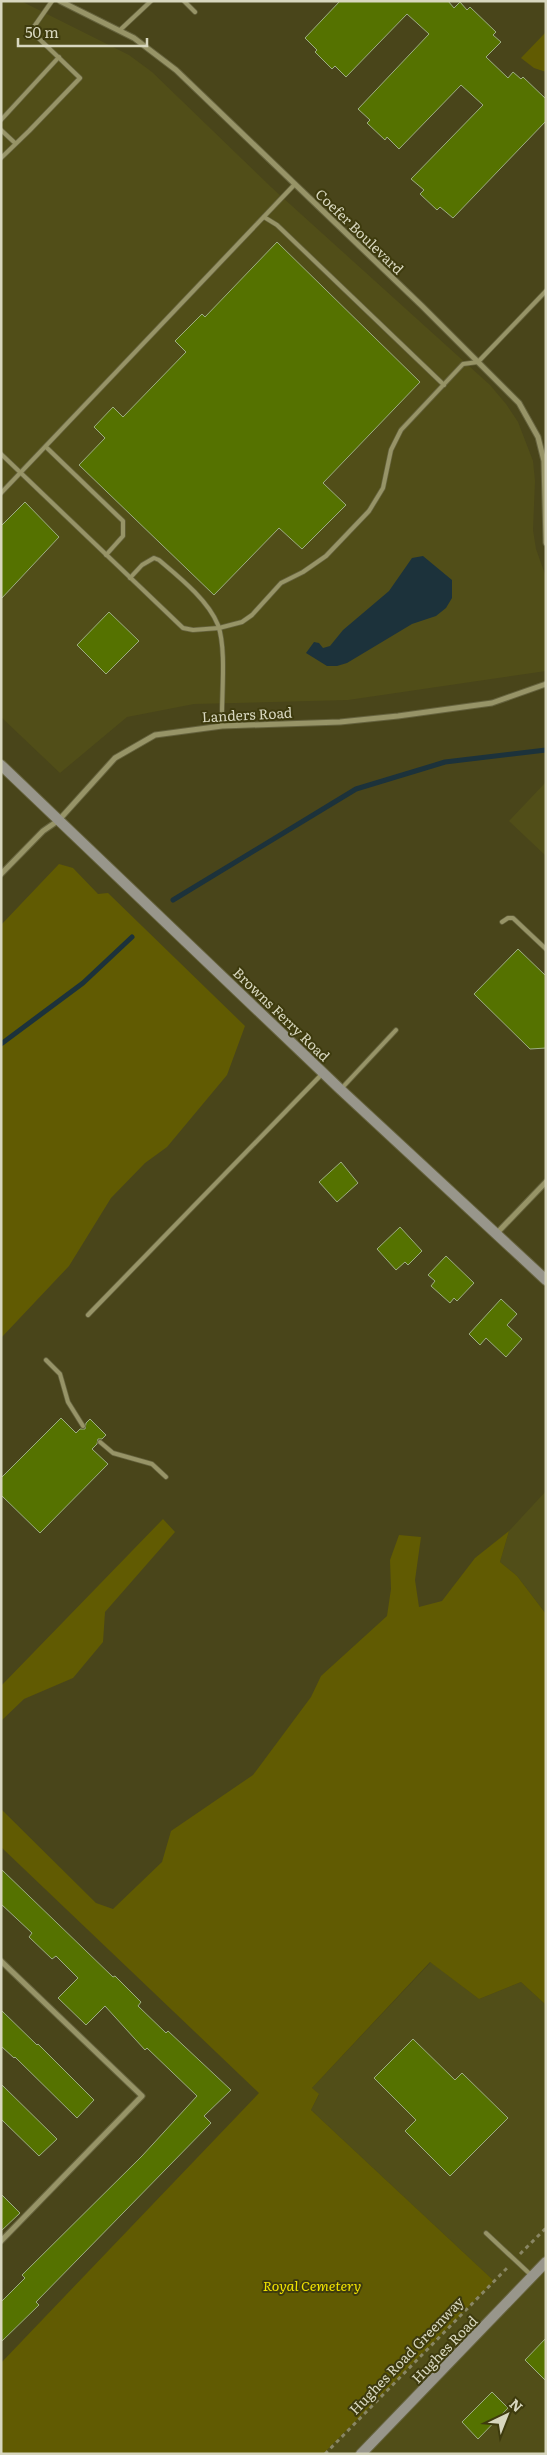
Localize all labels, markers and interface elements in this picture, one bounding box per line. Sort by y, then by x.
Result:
scale bar [18,15,146,47]
text: 50 m [25,20,59,43]
street label: Coefer Boulevard [312,184,409,279]
street label: Landers Road [201,702,293,726]
street label: Browns Ferry Road [229,963,335,1066]
park label: Royal Cemetery [263,2275,361,2295]
street label: Hughes Road Greenway [344,2291,468,2418]
street label: Hughes Road [406,2310,482,2387]
north arrow [482,2390,532,2440]
text: N [505,2393,528,2416]

